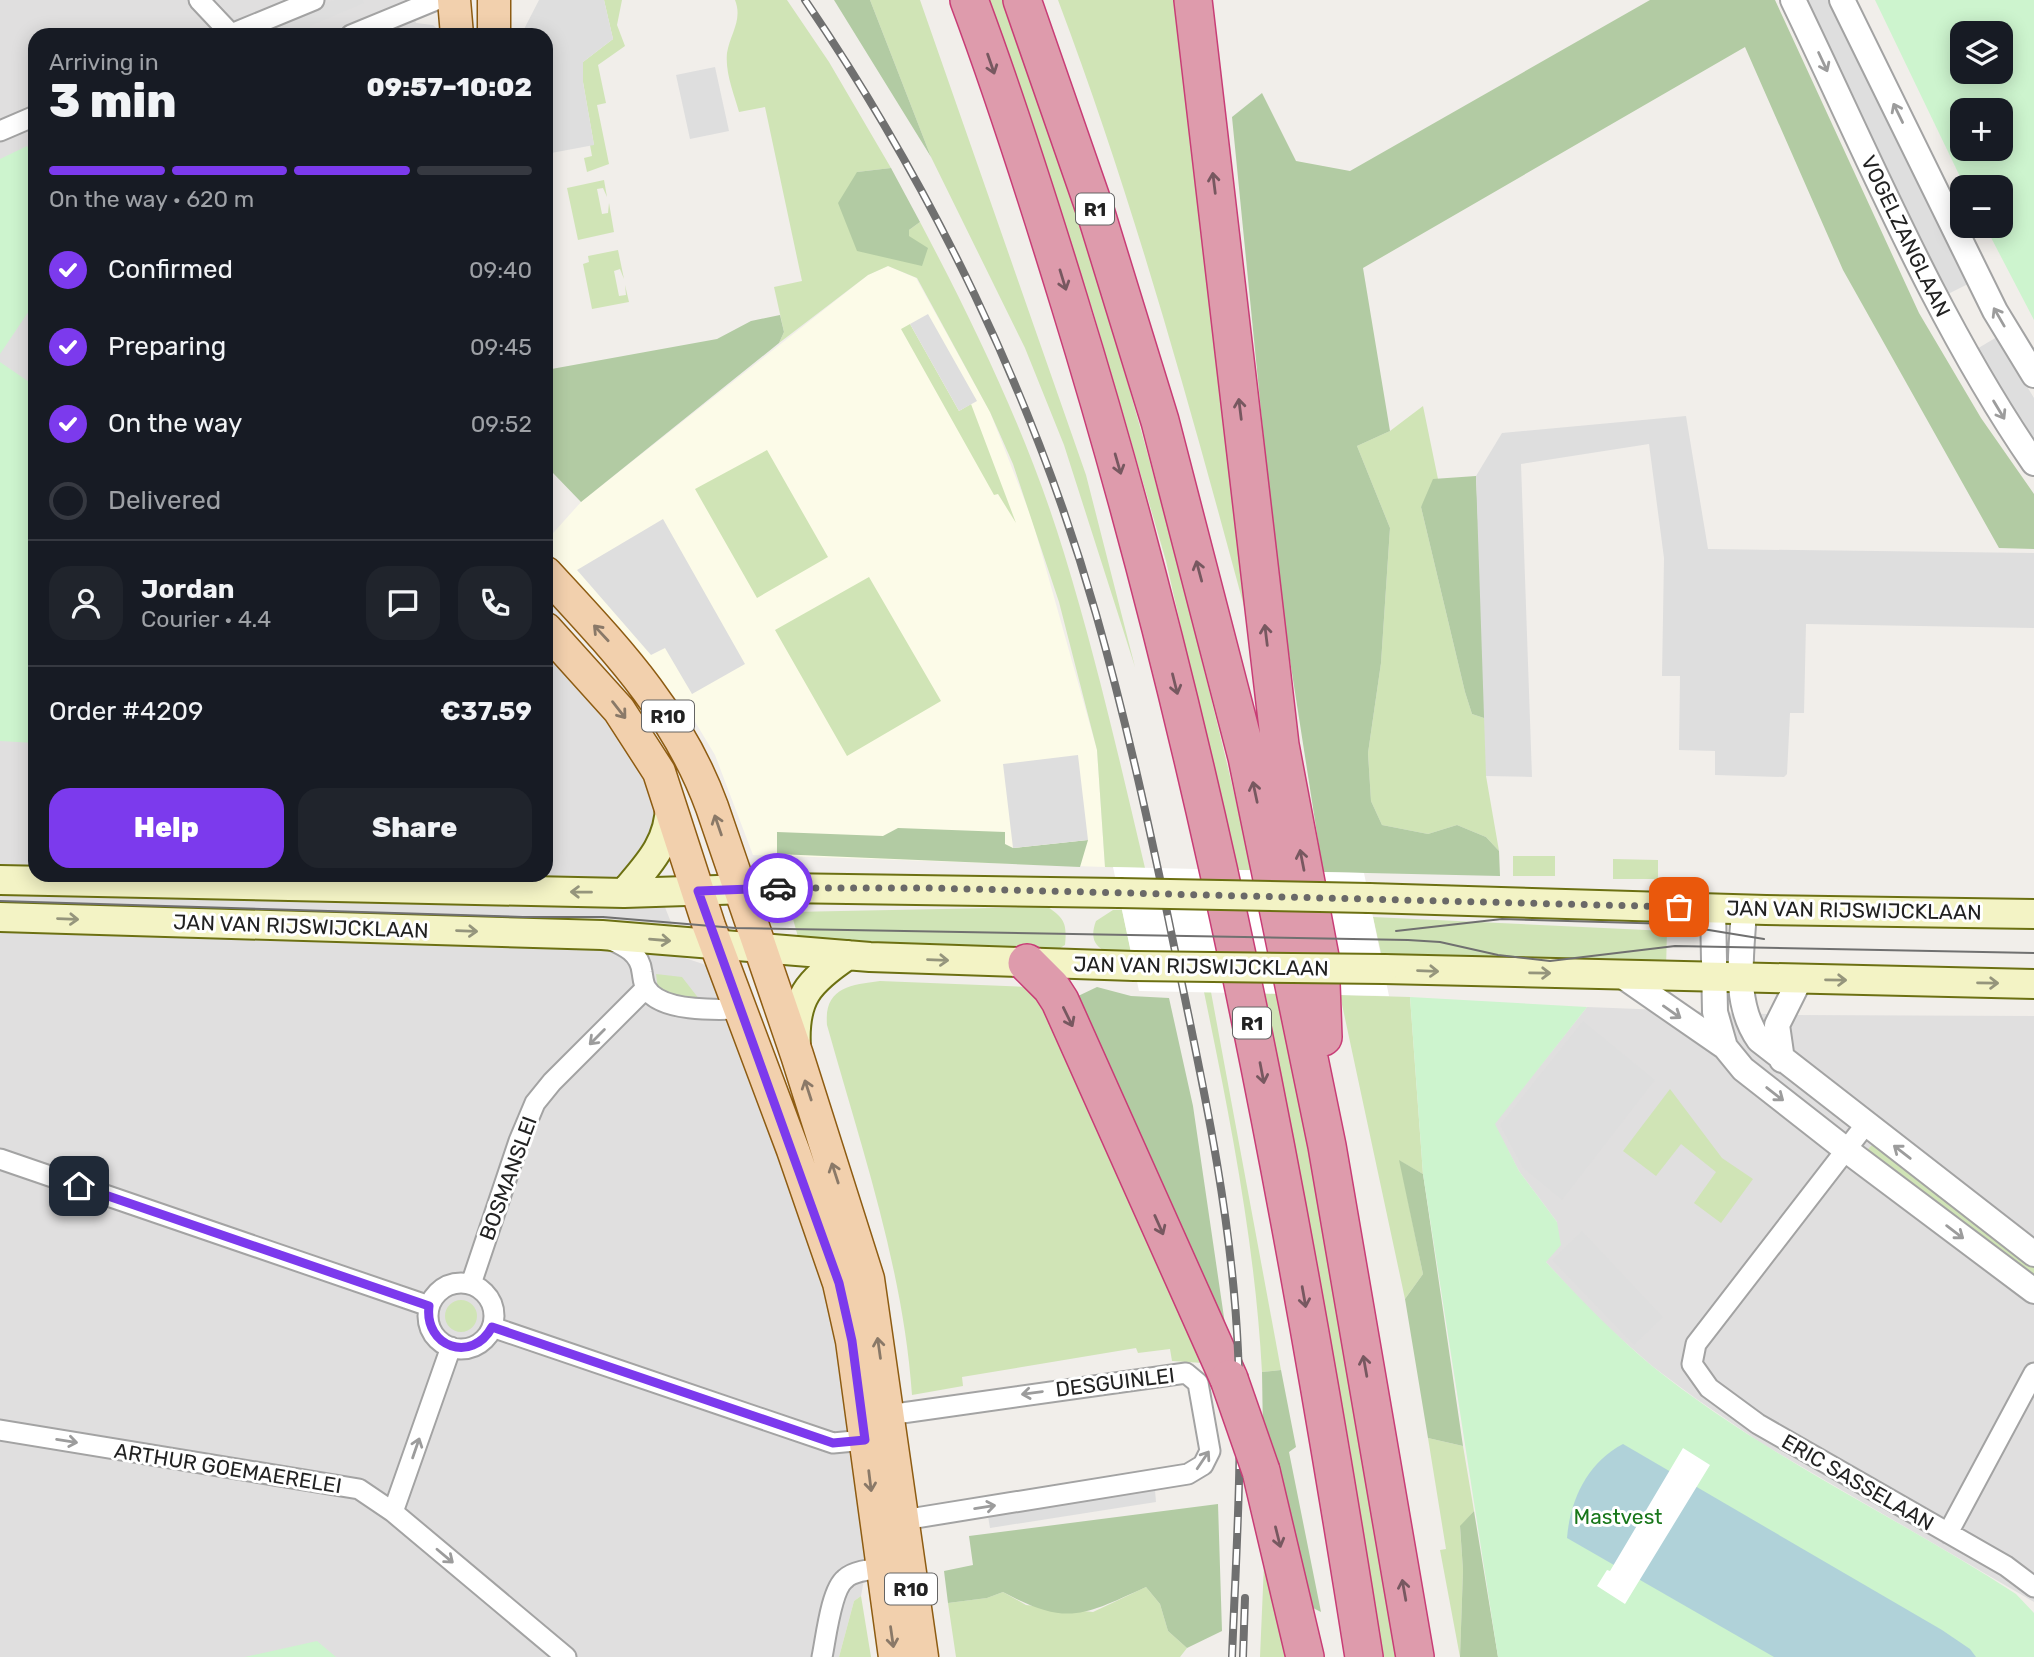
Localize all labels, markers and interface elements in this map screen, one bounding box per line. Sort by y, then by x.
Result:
map controls [1950,21,2013,238]
button: layers [1950,21,2013,84]
text: Arriving in [49,48,159,76]
one-way arrow [1817,51,1830,72]
one-way arrow [986,53,998,75]
text: 09:57–10:02 [367,72,532,103]
text: 3 min [49,74,177,129]
button: + [1950,98,2013,161]
one-way arrow [1890,103,1904,124]
street label: VOGELZANGLAAN [1856,151,1956,321]
one-way arrow [1208,172,1221,195]
button: − [1950,175,2013,238]
text: On the way · 620 m [49,185,254,213]
road number: R1 [1076,194,1114,224]
icon: check [49,251,87,289]
text: Confirmed [108,254,233,285]
text: 09:40 [469,256,532,284]
one-way arrow [1057,269,1070,291]
one-way arrow [1992,307,2006,327]
icon: check [49,328,87,366]
text: Preparing [108,331,226,362]
text: 09:45 [470,333,532,361]
one-way arrow [1234,398,1247,421]
one-way arrow [1991,400,2006,419]
icon: check [49,405,87,443]
text: On the way [108,408,242,439]
text: 09:52 [471,410,532,438]
one-way arrow [1112,452,1125,474]
text: Delivered [108,485,221,516]
one-way arrow [1192,560,1205,583]
button: person [49,566,123,640]
button: chat [366,566,440,640]
button: phone [458,566,532,640]
text: Jordan [141,574,234,605]
text: Courier · 4.4 [141,605,271,633]
one-way arrow [1260,624,1273,647]
one-way arrow [592,625,609,642]
one-way arrow [1169,672,1182,695]
text: Order #4209 [49,696,203,727]
text: €37.59 [440,696,532,727]
one-way arrow [611,700,626,719]
road number: R10 [642,701,694,732]
one-way arrow [1247,781,1261,804]
button: Help [49,788,284,868]
button: Share [298,788,532,868]
one-way arrow [711,814,724,836]
one-way arrow [1294,849,1308,871]
courier [743,853,813,923]
icon: car [759,869,797,907]
pin [1649,877,1709,937]
one-way arrow [570,885,593,898]
icon: bag [1660,888,1698,926]
street label: JAN VAN RIJSWIJCKLAAN [1726,895,1982,925]
street label: JAN VAN RIJSWIJCKLAAN [173,909,429,943]
one-way arrow [56,912,79,926]
one-way arrow [455,925,478,938]
one-way arrow [648,934,670,947]
street label: JAN VAN RIJSWIJCKLAAN [1073,951,1329,981]
one-way arrow [927,953,950,966]
one-way arrow [1416,964,1439,977]
one-way arrow [1528,967,1551,980]
one-way arrow [1824,973,1847,987]
one-way arrow [1976,977,1999,990]
one-way arrow [1662,1005,1681,1019]
one-way arrow [1061,1006,1075,1027]
road number: R1 [1233,1007,1271,1038]
one-way arrow [589,1028,606,1045]
one-way arrow [1255,1061,1269,1084]
one-way arrow [801,1080,814,1102]
one-way arrow [1765,1086,1783,1101]
street label: BOSMANSLEI [474,1113,542,1243]
one-way arrow [1894,1145,1912,1160]
pin [49,1156,109,1216]
one-way arrow [828,1162,841,1184]
icon: home [60,1167,98,1205]
one-way arrow [1153,1214,1166,1235]
one-way arrow [1945,1225,1964,1240]
one-way arrow [1297,1285,1311,1308]
one-way arrow [873,1337,886,1360]
one-way arrow [1358,1355,1371,1377]
street label: DESGUINLEI [1054,1362,1176,1402]
one-way arrow [1021,1387,1043,1400]
street label: ERIC SASSELAAN [1778,1428,1938,1536]
one-way arrow [55,1435,78,1448]
one-way arrow [411,1437,423,1459]
street label: ARTHUR GOEMAERELEI [113,1438,343,1498]
one-way arrow [1196,1451,1211,1470]
one-way arrow [864,1469,877,1492]
one-way arrow [973,1500,996,1513]
park label: Mastvest [1573,1504,1663,1529]
one-way arrow [1272,1525,1285,1548]
one-way arrow [436,1548,454,1564]
road number: R10 [885,1574,937,1604]
one-way arrow [1397,1579,1410,1602]
one-way arrow [885,1625,898,1648]

